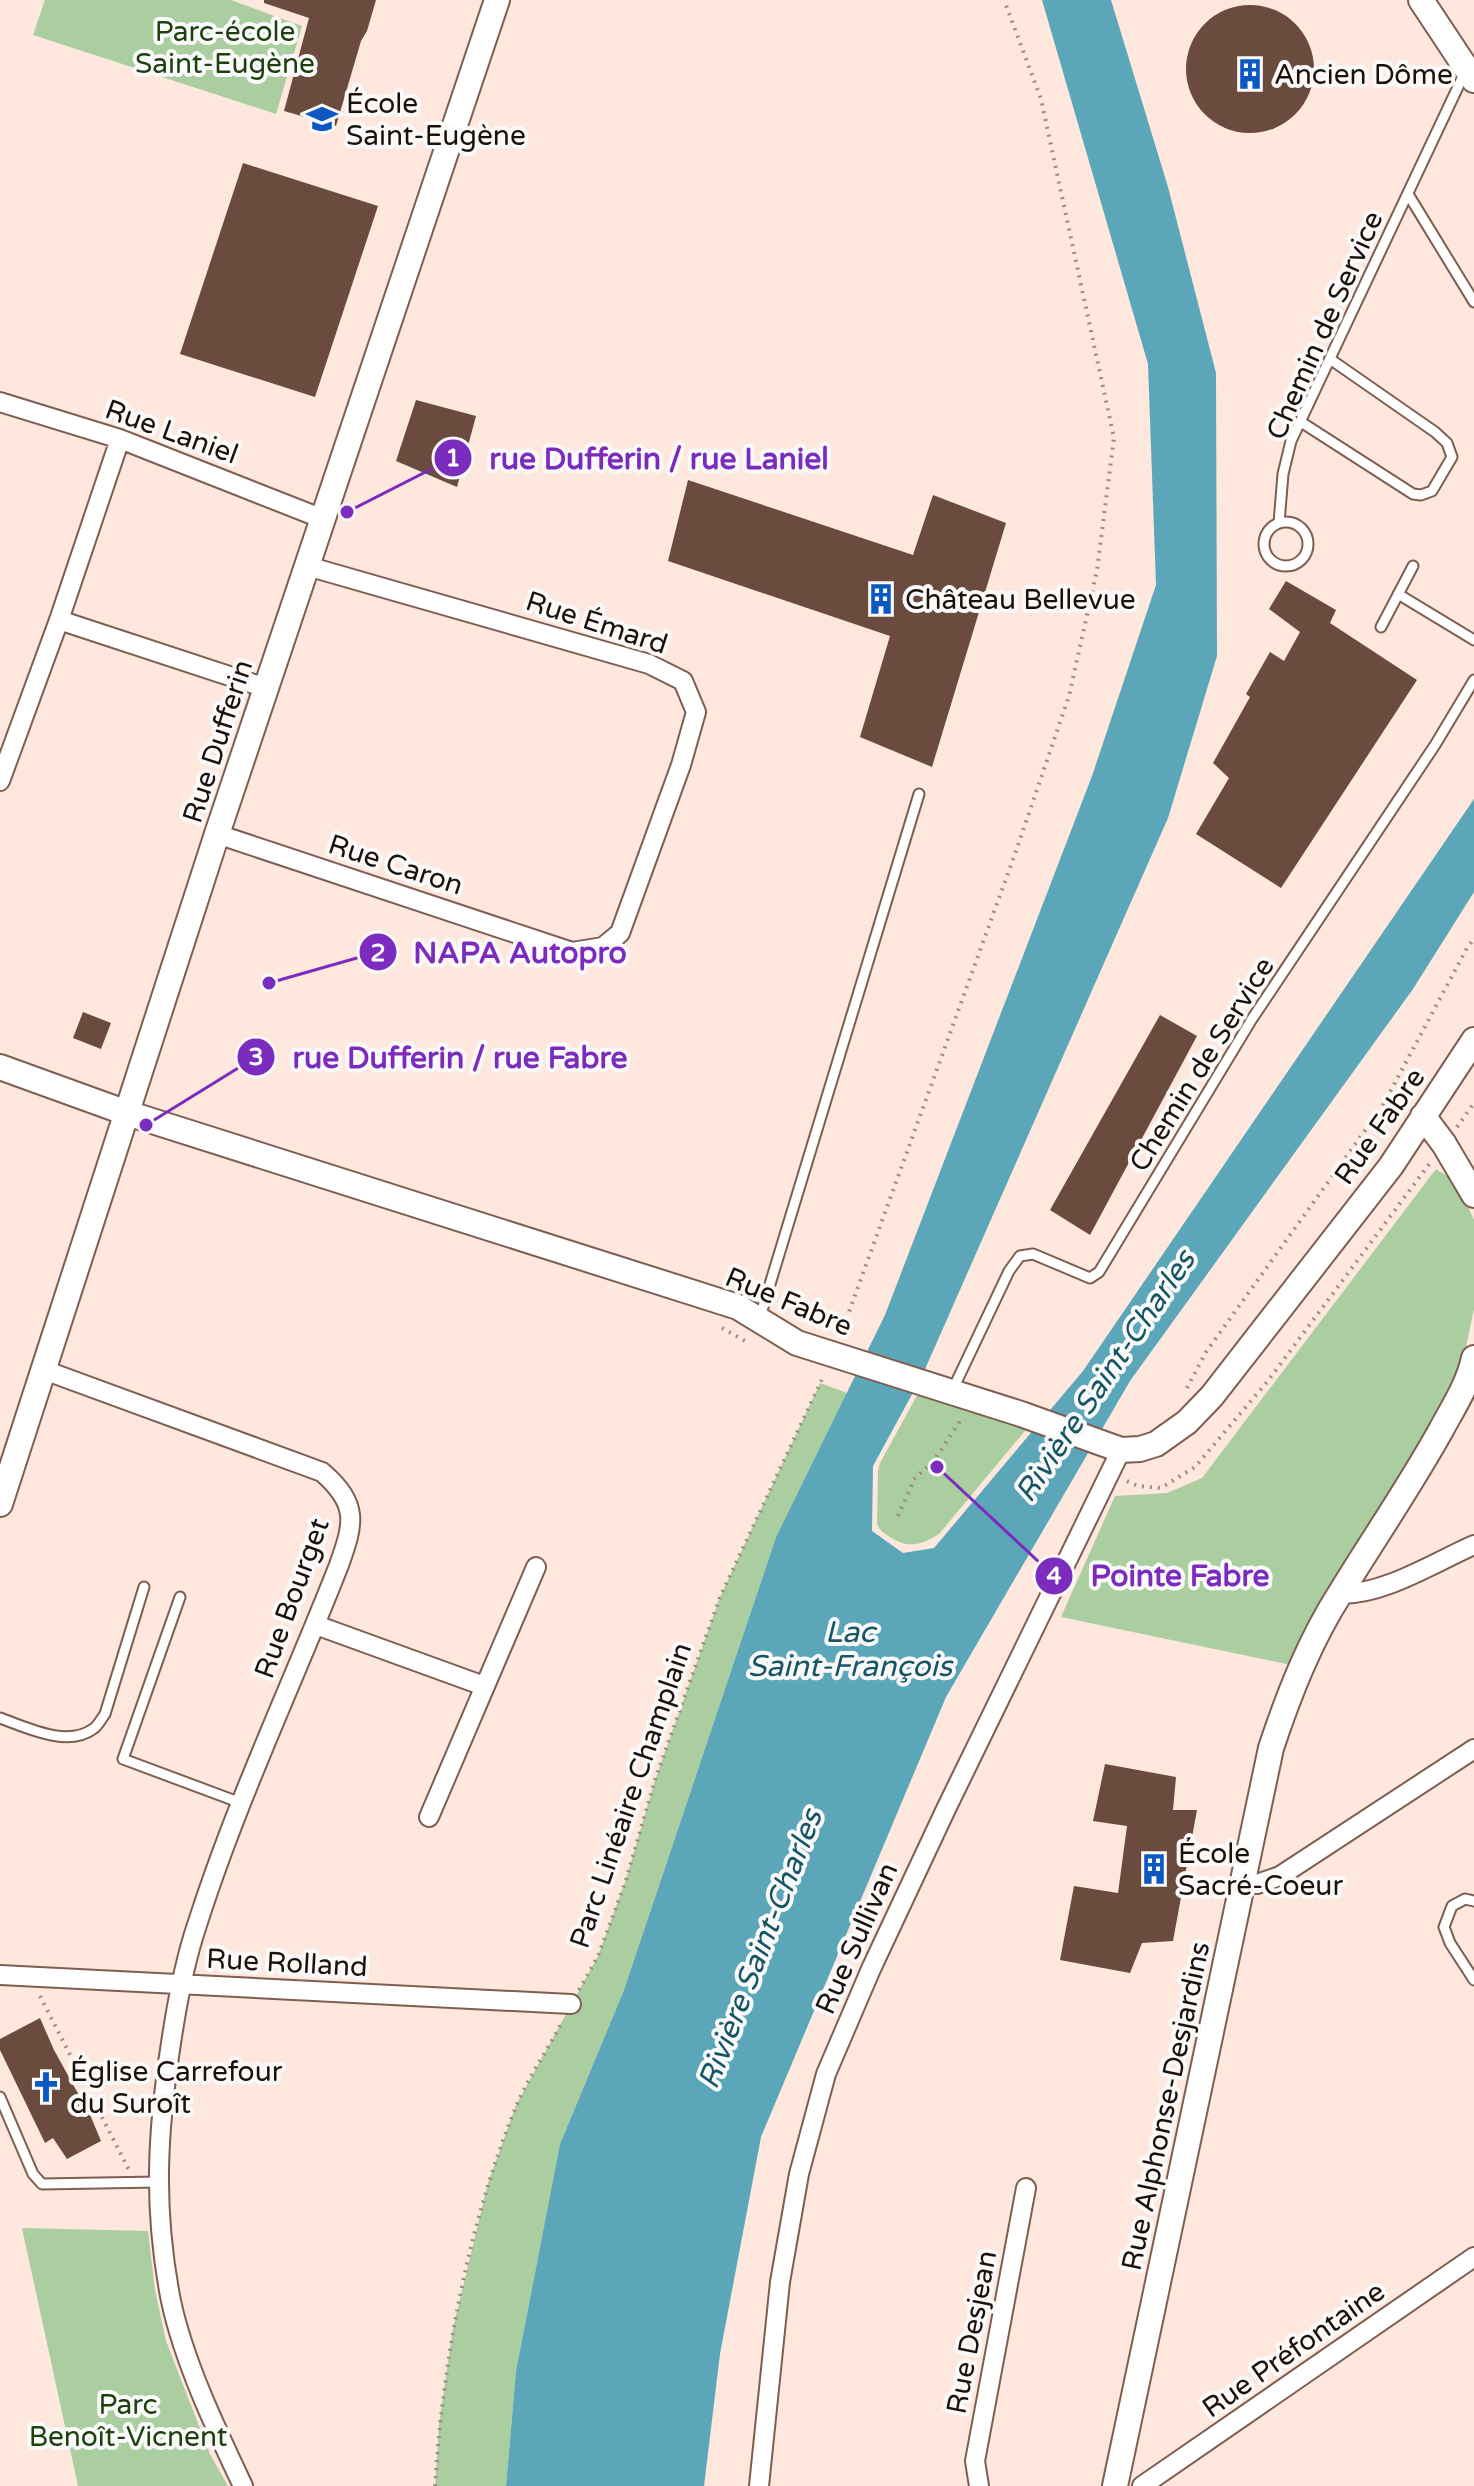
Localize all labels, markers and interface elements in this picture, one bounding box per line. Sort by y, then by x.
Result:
park label: Parc-école Saint-Eugène [135,15,315,81]
building icon: Ancien Dôme [1233,57,1267,91]
place label: Ancien Dôme [1274,58,1453,92]
place label: École Saint-Eugène [346,87,526,153]
school or university icon: École Saint-Eugène [305,102,339,136]
street label: Chemin de Service [1259,206,1391,445]
street label: Rue Laniel [101,392,243,472]
callout: rue Dufferin / rue Laniel [433,431,844,485]
text: rue Dufferin / rue Laniel [489,441,829,478]
text: 1 [445,444,461,473]
building icon: Château Bellevue [864,582,898,616]
place label: Château Bellevue [905,583,1136,617]
street label: Rue Émard [521,584,672,662]
street label: Rue Dufferin [176,655,260,827]
street label: Rue Caron [324,827,467,903]
callout: NAPA Autopro [358,925,643,979]
text: NAPA Autopro [413,935,627,972]
text: 2 [370,939,386,968]
street label: Chemin de Service [1122,951,1282,1178]
callout: rue Dufferin / rue Fabre [236,1030,643,1084]
text: rue Dufferin / rue Fabre [293,1040,627,1077]
text: 3 [248,1043,264,1072]
street label: Rue Fabre [1327,1062,1432,1191]
water label: Rivière Saint-Charles [1007,1241,1205,1509]
street label: Rue Fabre [720,1260,857,1344]
street label: Rue Bourget [247,1513,337,1683]
callout: Pointe Fabre [1034,1549,1285,1603]
text: Pointe Fabre [1090,1558,1270,1595]
text: 4 [1046,1562,1062,1591]
water label: Lac Saint-François [748,1614,955,1685]
street label: Parc Linéaire Champlain [563,1638,699,1953]
water label: Rivière Saint-Charles [690,1802,832,2094]
place label: École Sacré-Coeur [1178,1837,1343,1903]
building icon: École Sacré-Coeur [1137,1852,1171,1886]
street label: Rue Sullivan [808,1857,906,2020]
street label: Rue Alphonse-Desjardins [1114,1939,1217,2274]
street label: Rue Rolland [205,1942,368,1984]
place label: Église Carrefour du Suroît [70,2055,283,2121]
church icon: Église Carrefour du Suroît [29,2070,63,2104]
street label: Rue Desjean [939,2248,1004,2417]
street label: Rue Préfontaine [1196,2274,1391,2425]
park label: Parc Benoît-Vicnent [29,2388,228,2454]

